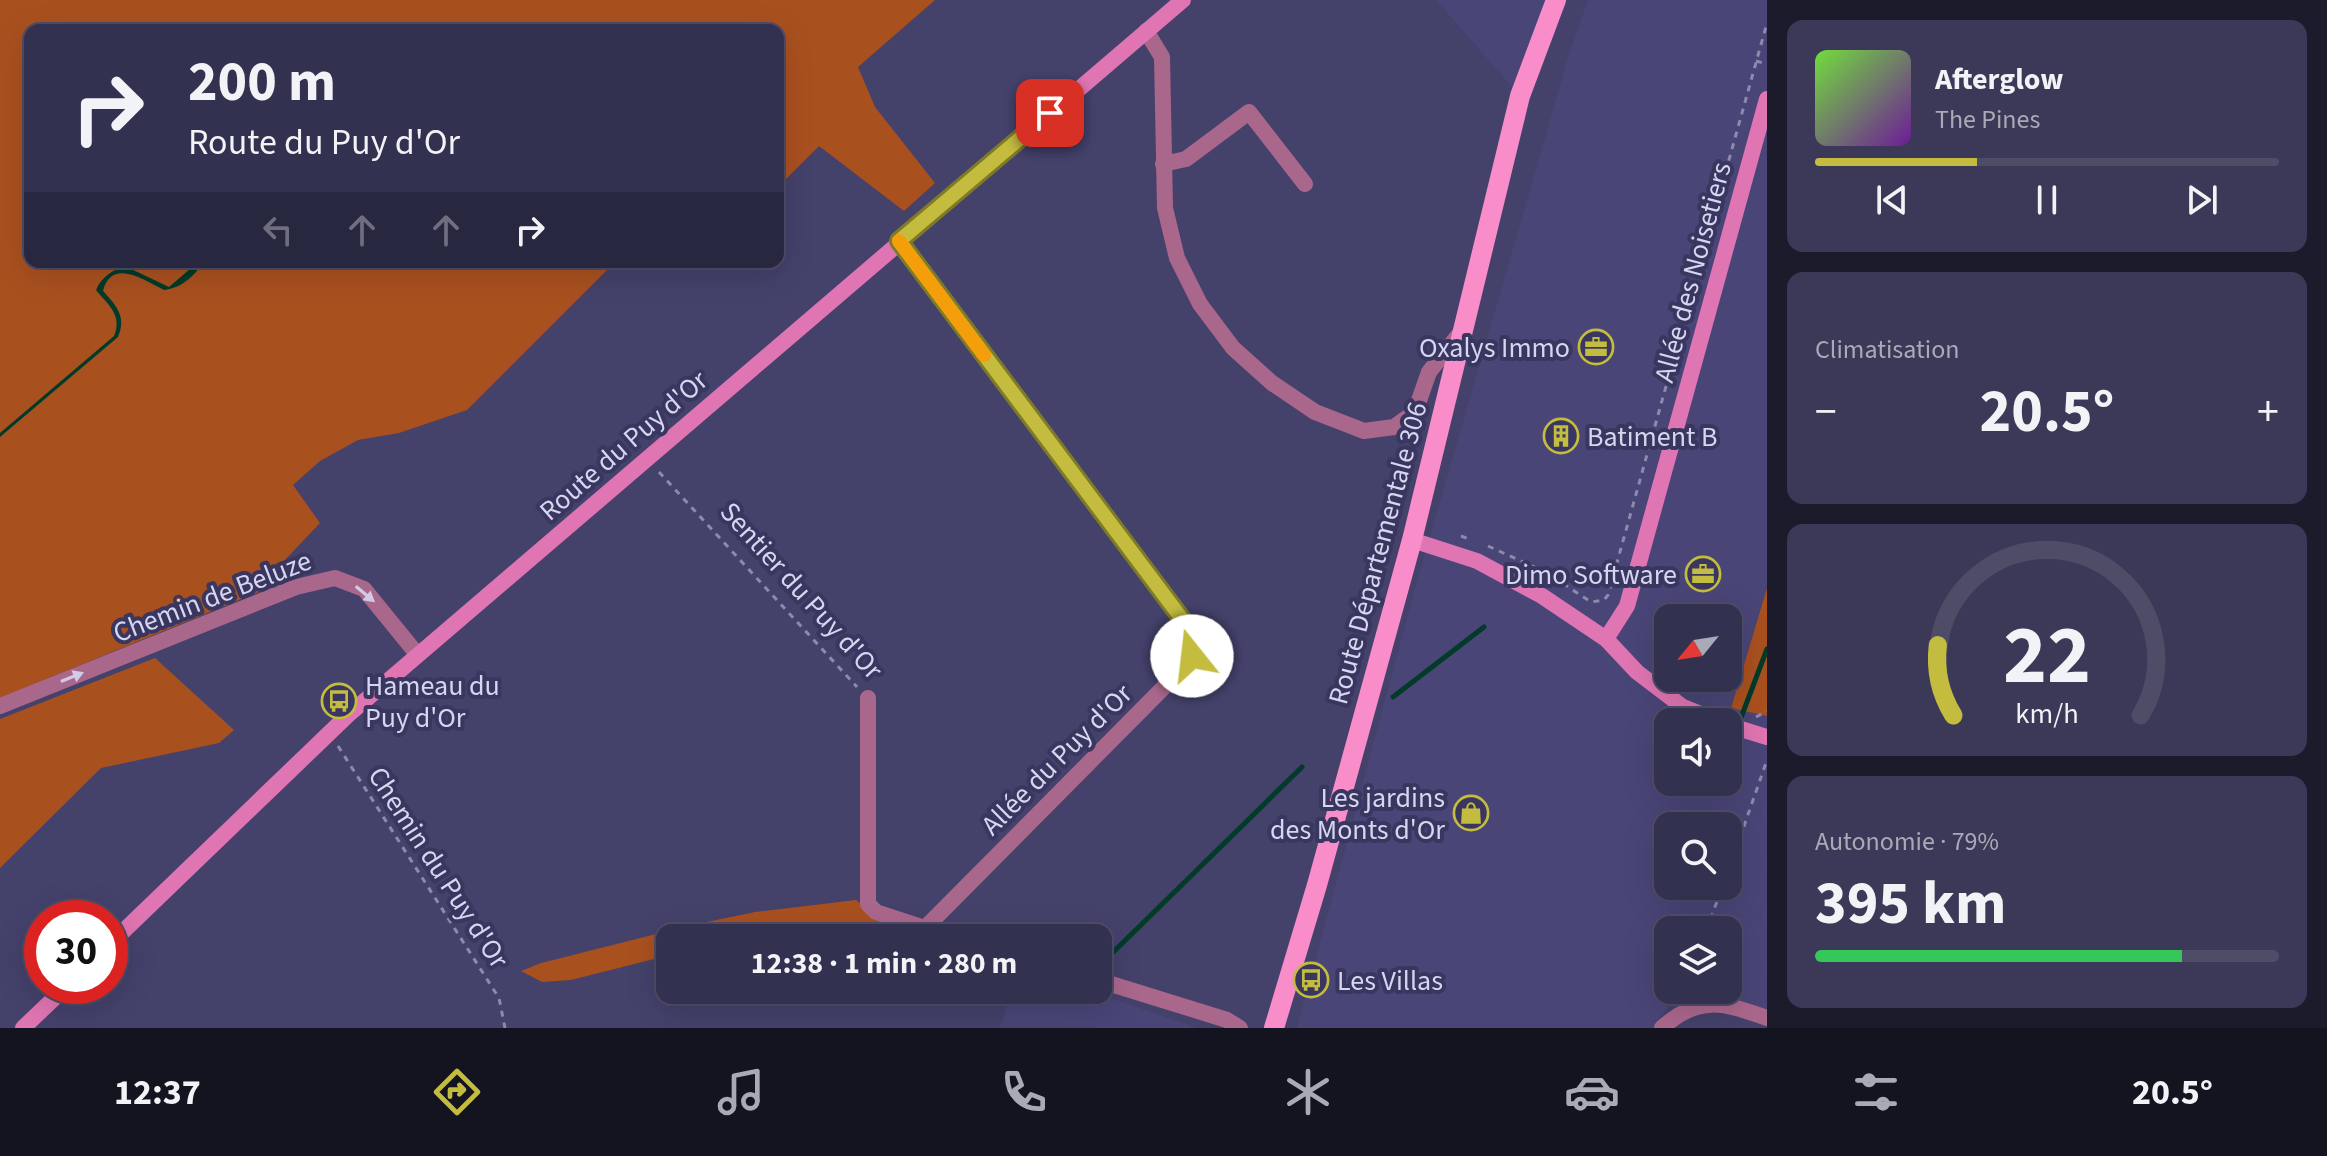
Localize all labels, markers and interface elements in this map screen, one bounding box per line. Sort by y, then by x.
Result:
text: 200 m [188,43,336,122]
icon: right [56,56,160,160]
text: Afterglow [1935,58,2063,101]
pin [1016,79,1084,147]
icon: arrive [1028,91,1072,135]
text: The Pines [1935,101,2040,138]
text: Route du Puy d'Or [188,117,460,168]
street label: Allée des Noisetiers [1644,158,1742,387]
icon: previous [1870,178,1914,222]
icon: pause [2025,178,2069,222]
icon: next [2180,178,2224,222]
icon: left [256,208,300,252]
icon: ahead [340,208,384,252]
icon: ahead [424,208,468,252]
icon: right [508,208,552,252]
place label: Oxalys Immo [1419,328,1570,368]
office icon: Oxalys Immo [1577,328,1615,366]
text: Climatisation [1815,331,1960,368]
street label: Route du Puy d'Or [531,361,717,530]
text: 20.5° [1980,370,2114,455]
text: − [1815,381,1837,444]
text: + [2257,381,2279,444]
street label: Route Départementale 306 [1318,398,1438,709]
building icon: Batiment B [1542,417,1580,455]
place label: Batiment B [1587,417,1718,457]
street label: Sentier du Puy d'Or [711,493,892,688]
street label: Chemin de Beluze [107,541,317,653]
place label: Dimo Software [1505,555,1677,595]
office icon: Dimo Software [1684,555,1722,593]
one-way arrow [354,585,374,602]
text: 22 [2003,597,2091,715]
north arrow [1654,604,1742,692]
map controls [1654,604,1742,1004]
position arrow [1150,614,1234,698]
place label: Hameau du Puy d'Or [365,666,500,738]
one-way arrow [60,670,84,683]
street label: Allée du Puy d'Or [972,675,1142,844]
bus stop icon: Hameau du Puy d'Or [320,682,358,720]
text: km/h [2015,694,2079,734]
button: sound [1654,708,1742,796]
street label: Chemin du Puy d'Or [358,759,519,976]
place label: Les jardins des Monts d'Or [1270,778,1445,850]
shop icon: Les jardins des Monts d'Or [1452,794,1490,832]
button: search [1654,812,1742,900]
text: Autonomie · 79% [1815,823,1999,860]
text: 395 km [1815,862,2006,947]
speed limit sign: 30 [24,900,128,1004]
button: layers [1654,916,1742,1004]
text: 12:38 · 1 min · 280 m [751,942,1017,985]
bus stop icon: Les Villas [1292,961,1330,999]
place label: Les Villas [1337,961,1443,1001]
icon: directions [429,1064,485,1120]
icon: music [713,1064,769,1120]
icon: phone [996,1064,1052,1120]
icon: climate [1280,1064,1336,1120]
icon: car [1564,1064,1620,1120]
icon: filters [1848,1064,1904,1120]
text: 12:37 [114,1067,201,1118]
text: 20.5° [2132,1067,2213,1118]

